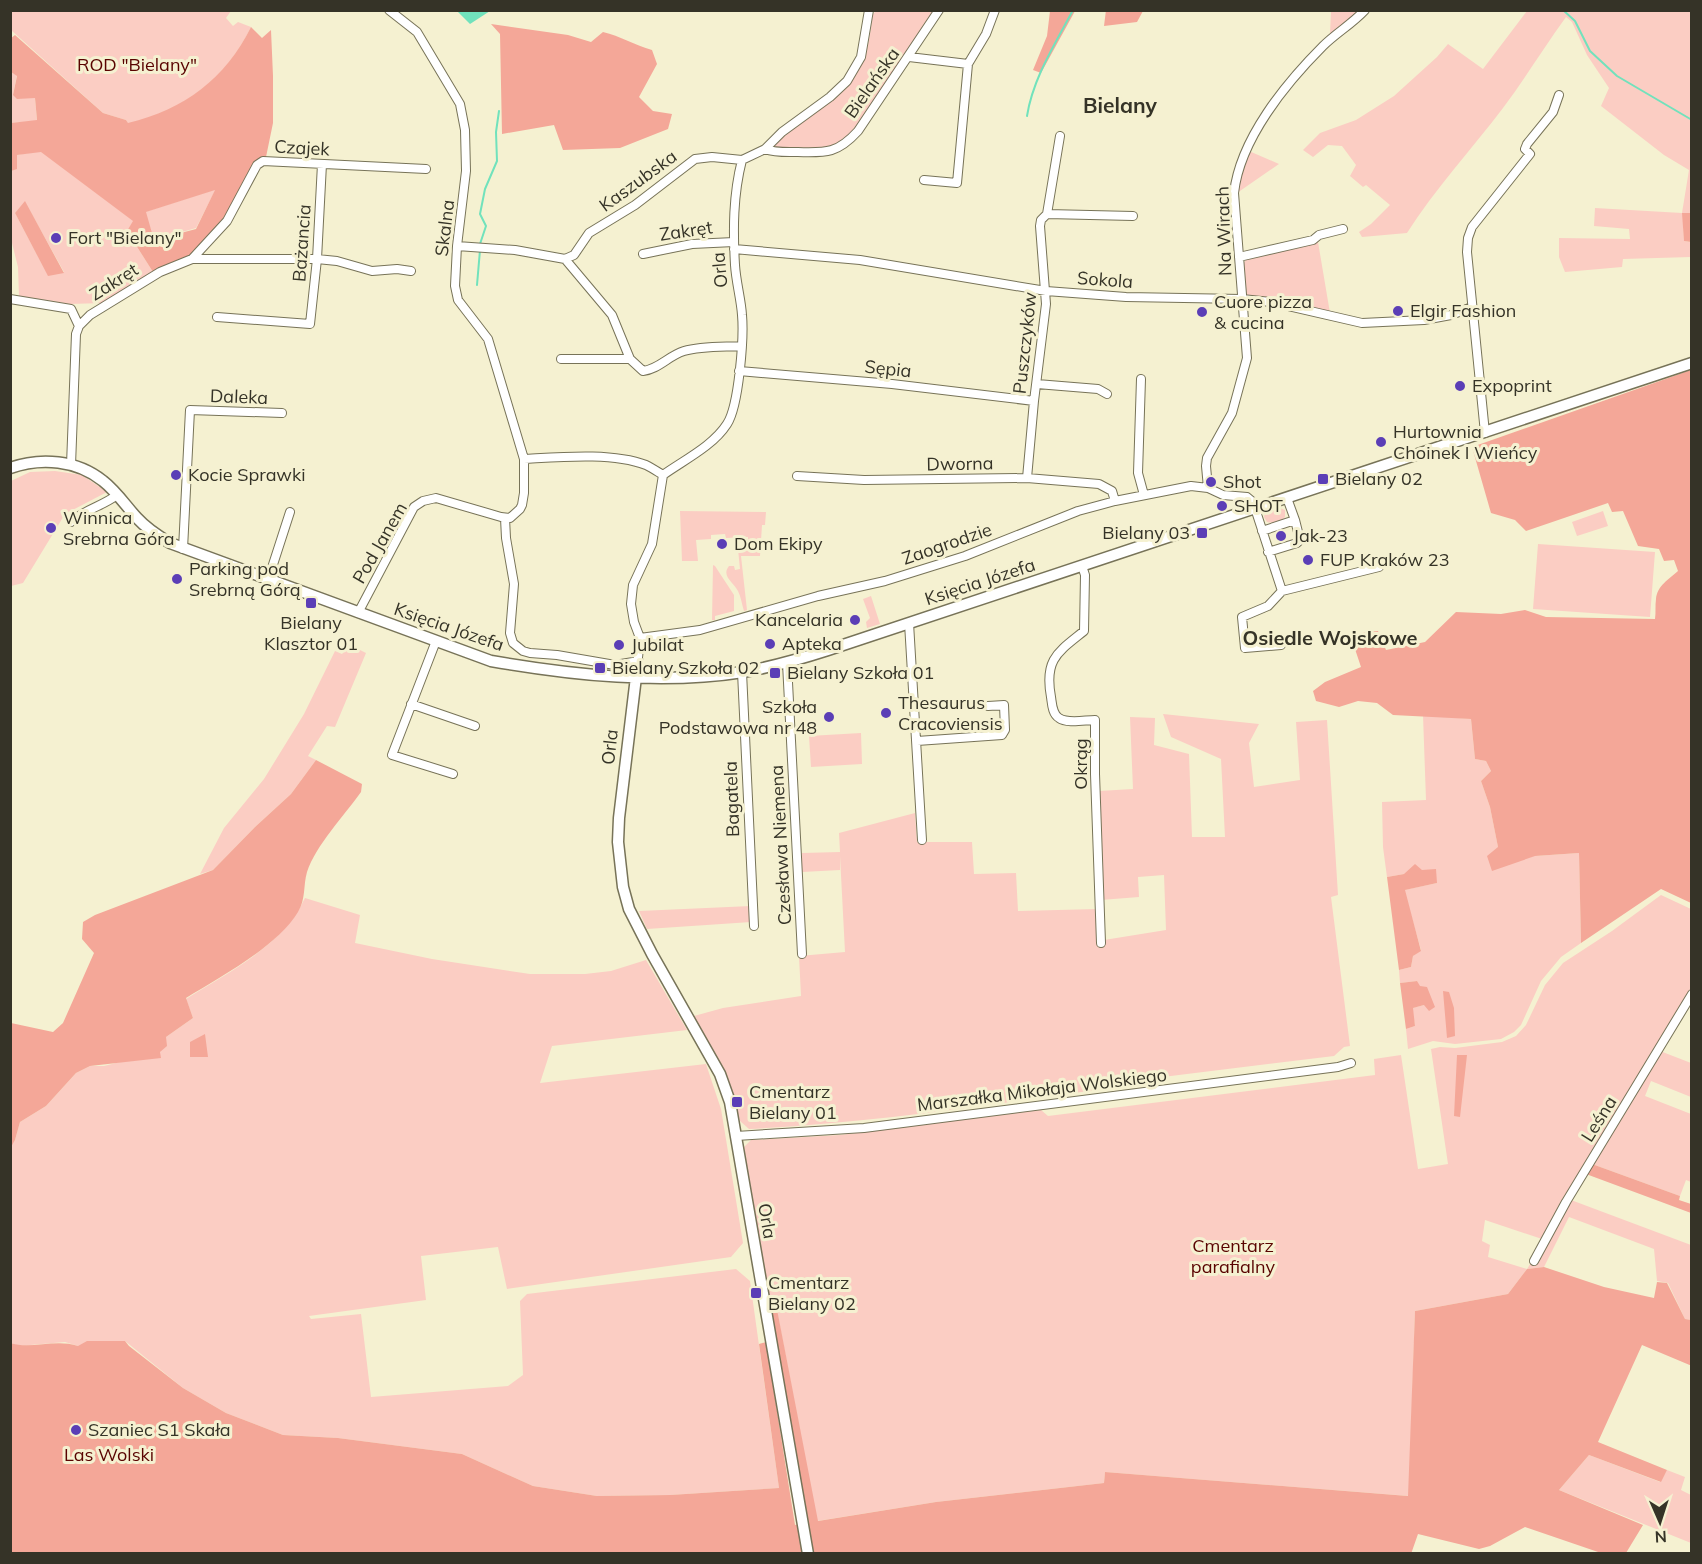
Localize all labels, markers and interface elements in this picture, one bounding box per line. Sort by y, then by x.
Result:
street label: Bielańska [839,43,904,122]
park label: ROD "Bielany" [77,53,197,76]
district label: Bielany [1083,92,1158,118]
street label: Czajek [274,135,331,160]
street label: Kaszubska [594,145,681,216]
street label: Na Wirach [1210,186,1237,276]
street label: Skalna [430,198,459,258]
street label: Bażancia [287,203,316,282]
street label: Zakręt [658,215,714,246]
place label: Fort "Bielany" [68,226,182,249]
marker: Fort "Bielany" [49,231,63,245]
street label: Orla [706,251,733,289]
street label: Zakręt [85,258,142,305]
street label: Sokola [1076,266,1134,293]
street label: Puszczyków [1008,290,1041,395]
place label: Cuore pizza & cucina [1214,290,1312,334]
place label: Elgir Fashion [1410,299,1516,322]
marker: Elgir Fashion [1391,304,1405,318]
marker: Cuore pizza & cucina [1195,305,1209,319]
street label: Sępia [864,355,913,382]
place label: Expoprint [1472,374,1552,397]
marker: Expoprint [1453,379,1467,393]
street label: Daleka [209,384,269,409]
place label: Hurtownia Choinek I Wieńcy [1393,420,1538,464]
marker: Hurtownia Choinek I Wieńcy [1374,435,1388,449]
street label: Dworna [926,451,994,476]
place label: Kocie Sprawki [188,463,306,486]
place label: Bielany 02 [1335,467,1423,490]
marker: Kocie Sprawki [169,468,183,482]
place label: Shot [1223,470,1261,493]
marker: Bielany 02 [1316,472,1330,486]
marker: Shot [1204,475,1218,489]
place label: SHOT [1234,494,1283,517]
street label: Pod Janem [347,498,412,587]
marker: SHOT [1215,499,1229,513]
place label: Winnica Srebrna Góra [63,506,174,550]
street label: Zaogrodzie [899,517,995,570]
marker: Winnica Srebrna Góra [44,521,58,535]
place label: Bielany 03 [1102,521,1190,544]
place label: Jak-23 [1293,524,1348,547]
marker: Bielany 03 [1195,526,1209,540]
marker: Jak-23 [1274,529,1288,543]
place label: Dom Ekipy [734,532,823,555]
marker: Dom Ekipy [715,537,729,551]
place label: FUP Kraków 23 [1320,548,1449,571]
street label: Księcia Józefa [922,553,1038,610]
marker: FUP Kraków 23 [1301,553,1315,567]
place label: Parking pod Srebrną Górą [189,557,301,601]
marker: Parking pod Srebrną Górą [170,572,184,586]
marker: Bielany Klasztor 01 [304,596,318,610]
street label: Księcia Józefa [391,597,507,656]
place label: Kancelaria [755,608,843,631]
place label: Bielany Klasztor 01 [264,611,358,655]
marker: Kancelaria [848,613,862,627]
district label: Osiedle Wojskowe [1242,625,1418,650]
place label: Apteka [782,632,842,655]
place label: Jubilat [631,633,684,656]
marker: Apteka [763,637,777,651]
marker: Jubilat [612,638,626,652]
place label: Bielany Szkoła 02 [612,656,759,679]
marker: Bielany Szkoła 02 [593,661,607,675]
place label: Bielany Szkoła 01 [787,661,934,684]
marker: Bielany Szkoła 01 [768,666,782,680]
place label: Thesaurus Cracoviensis [898,691,1003,735]
place label: Szkoła Podstawowa nr 48 [659,695,817,739]
marker: Thesaurus Cracoviensis [879,706,893,720]
marker: Szkoła Podstawowa nr 48 [822,710,836,724]
street label: Orla [596,728,623,766]
street label: Okrąg [1069,738,1092,790]
street label: Bagatela [719,761,744,837]
street label: Czesława Niemena [765,764,796,926]
street label: Marszałka Mikołaja Wolskiego [916,1063,1168,1116]
place label: Cmentarz Bielany 01 [749,1080,837,1124]
street label: Leśna [1576,1092,1622,1146]
marker: Cmentarz Bielany 01 [730,1095,744,1109]
street label: Orla [753,1201,782,1240]
park label: Cmentarz parafialny [1191,1234,1276,1278]
place label: Cmentarz Bielany 02 [768,1271,856,1315]
marker: Cmentarz Bielany 02 [749,1286,763,1300]
place label: Szaniec S1 Skała [88,1418,230,1441]
marker: Szaniec S1 Skała [69,1423,83,1437]
park label: Las Wolski [64,1443,154,1466]
north arrow [1630,1492,1690,1552]
text: N [1654,1527,1667,1547]

